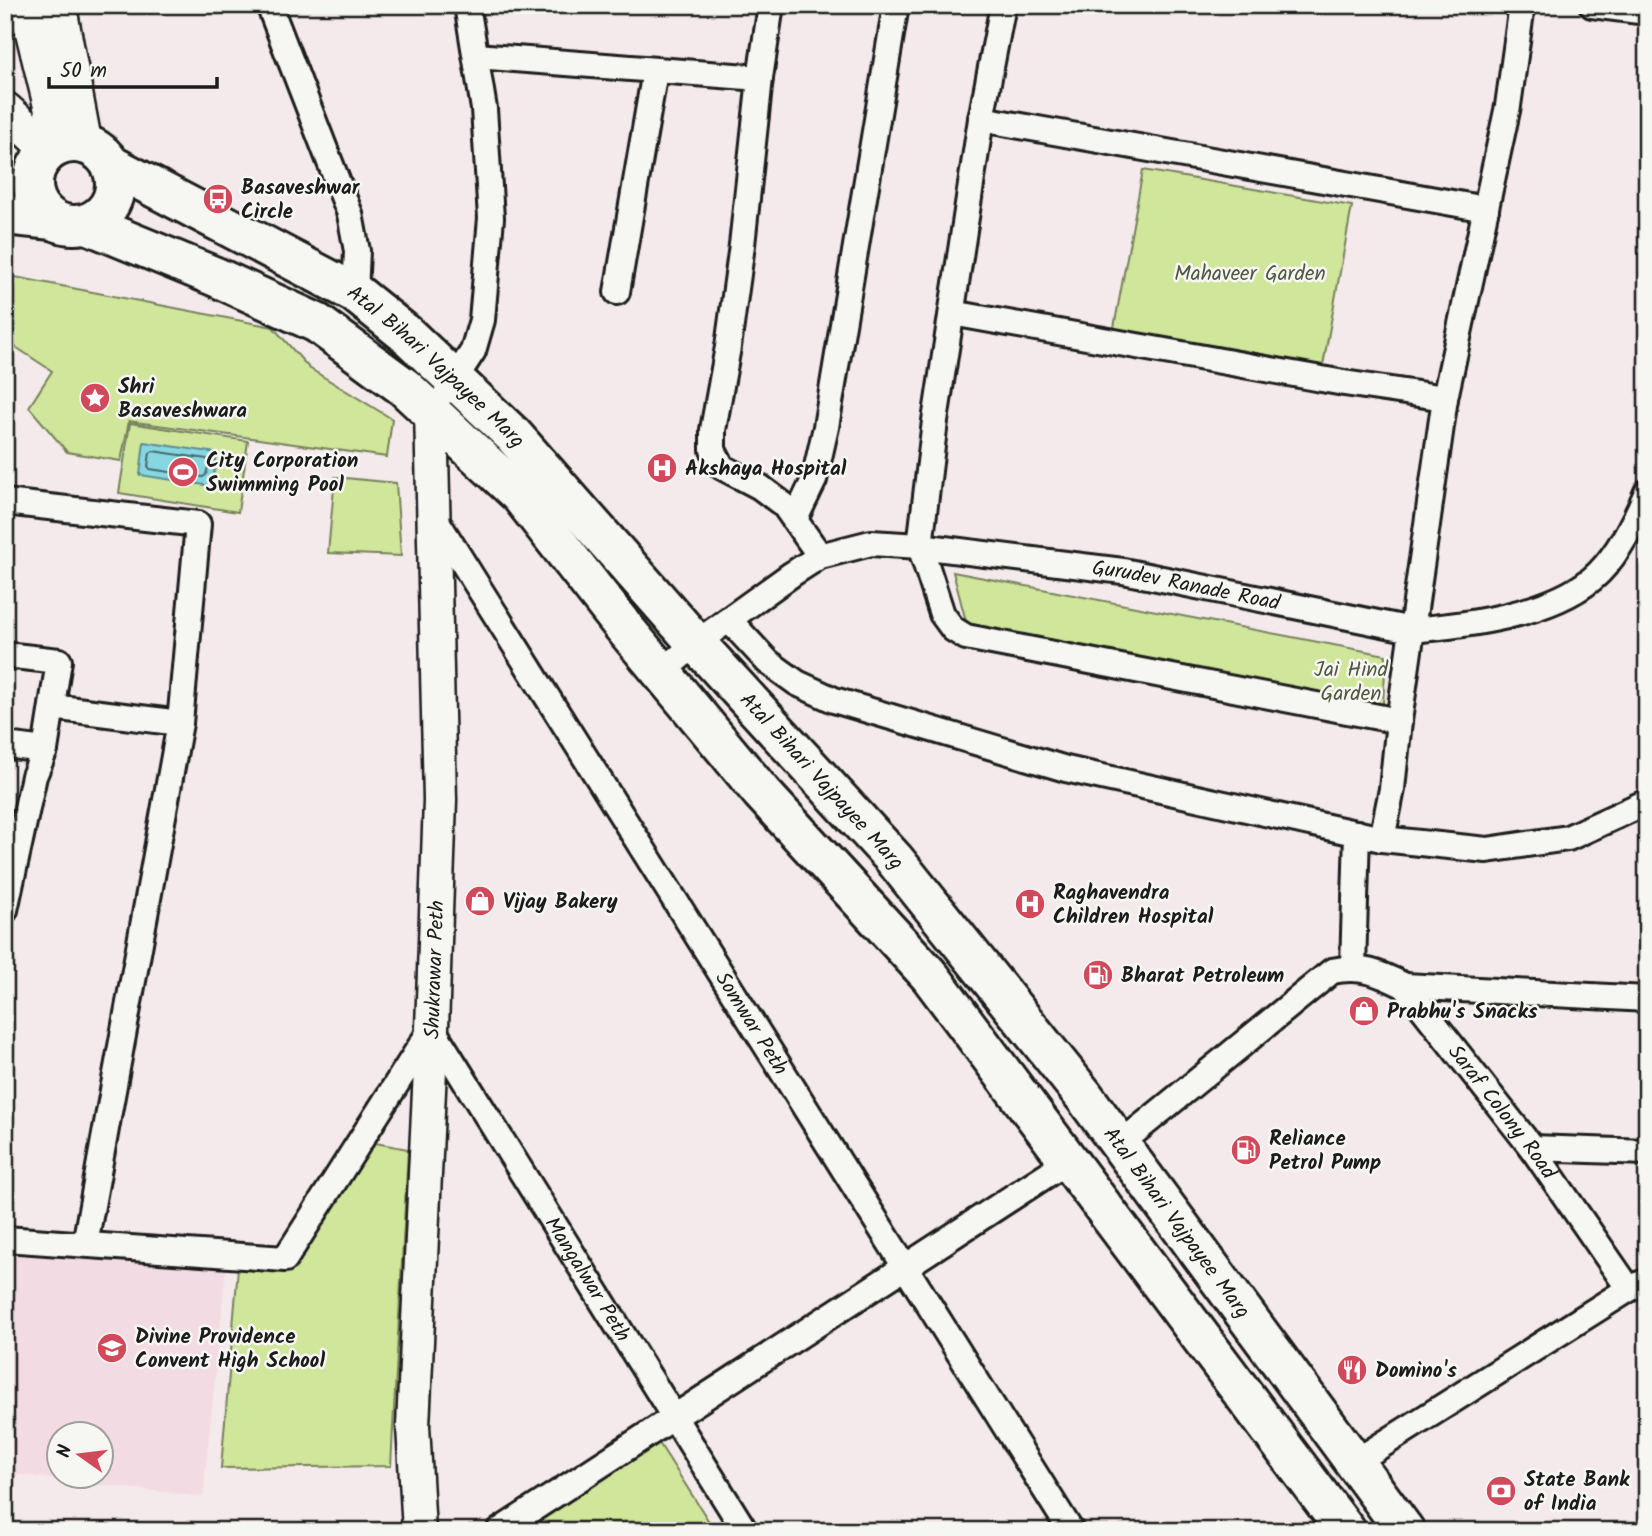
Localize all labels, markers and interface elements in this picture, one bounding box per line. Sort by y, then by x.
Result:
scale bar [49,46,217,90]
text: 50 m [60,55,107,88]
place label: Basaveshwar Circle [241,172,361,229]
bus stop icon: Basaveshwar Circle [201,182,235,216]
park label: Mahaveer Garden [1174,258,1326,291]
street label: Atal Bihari Vajpayee Marg [339,277,532,456]
place label: Shri Basaveshwara [118,371,247,428]
place icon: Shri Basaveshwara [78,381,112,415]
place label: City Corporation Swimming Pool [206,445,358,502]
hospital icon: Akshaya Hospital [645,451,679,485]
place label: Akshaya Hospital [685,453,847,486]
sports icon: City Corporation Swimming Pool [166,455,200,489]
street label: Gurudev Ranade Road [1090,552,1283,621]
park label: Jai Hind Garden [1314,654,1388,711]
street label: Atal Bihari Vajpayee Marg [731,685,912,878]
place label: Raghavendra Children Hospital [1053,877,1214,934]
shop icon: Vijay Bakery [463,884,497,918]
place label: Vijay Bakery [503,886,618,919]
hospital icon: Raghavendra Children Hospital [1013,887,1047,921]
street label: Shukrawar Peth [416,900,454,1040]
fuel station icon: Bharat Petroleum [1081,958,1115,992]
place label: Bharat Petroleum [1121,960,1284,993]
street label: Somwar Peth [706,966,796,1082]
shop icon: Prabhu's Snacks [1347,994,1381,1028]
place label: Prabhu's Snacks [1387,996,1538,1029]
street label: Saraf Colony Road [1439,1038,1564,1187]
street label: Atal Bihari Vajpayee Marg [1094,1120,1258,1326]
place label: Reliance Petrol Pump [1269,1123,1381,1180]
fuel station icon: Reliance Petrol Pump [1229,1133,1263,1167]
street label: Mangalwar Peth [535,1211,638,1349]
place label: Divine Providence Convent High School [135,1321,325,1378]
school or university icon: Divine Providence Convent High School [95,1331,129,1365]
restaurant icon: Domino's [1335,1353,1369,1387]
place label: Domino's [1375,1355,1457,1388]
north arrow [46,1420,116,1490]
text: N [49,1442,81,1461]
place label: State Bank of India [1524,1464,1630,1521]
bank icon: State Bank of India [1484,1474,1518,1508]

